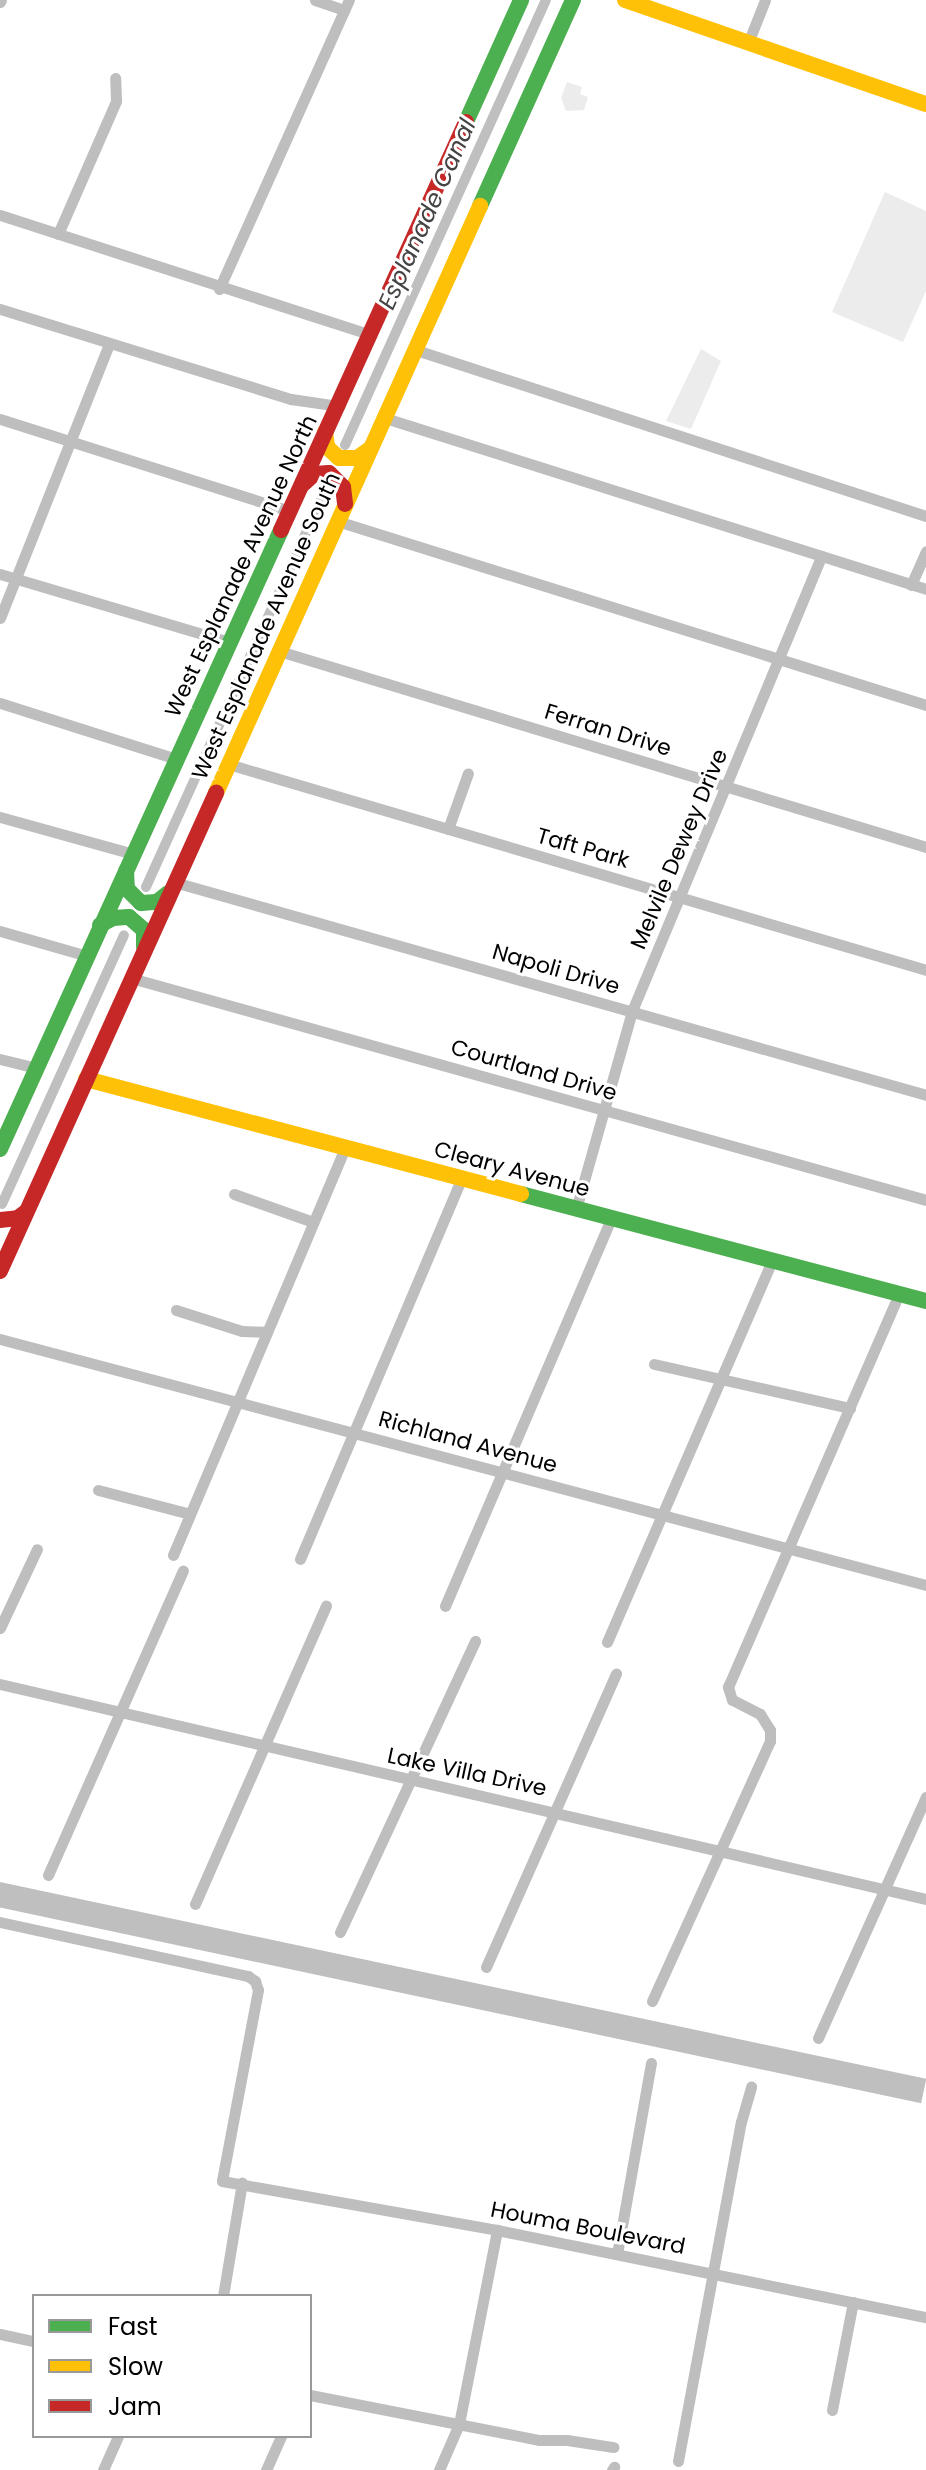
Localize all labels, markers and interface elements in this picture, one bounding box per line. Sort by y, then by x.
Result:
water label: Esplanade Canal [372,114,482,314]
street label: West Esplanade Avenue North [159,411,323,721]
street label: West Esplanade Avenue South [186,468,346,784]
street label: Ferran Drive [541,698,675,762]
street label: Melvile Dewey Drive [625,745,733,953]
street label: Taft Park [534,822,632,874]
street label: Napoli Drive [489,938,623,1000]
street label: Courtland Drive [448,1034,620,1106]
street label: Cleary Avenue [431,1136,593,1202]
street label: Richland Avenue [376,1405,560,1479]
street label: Lake Villa Drive [385,1742,549,1802]
street label: Houma Boulevard [488,2196,688,2260]
legend [32,2294,312,2438]
text: Fast [108,2310,158,2343]
text: Slow [108,2350,163,2383]
text: Jam [108,2390,162,2423]

